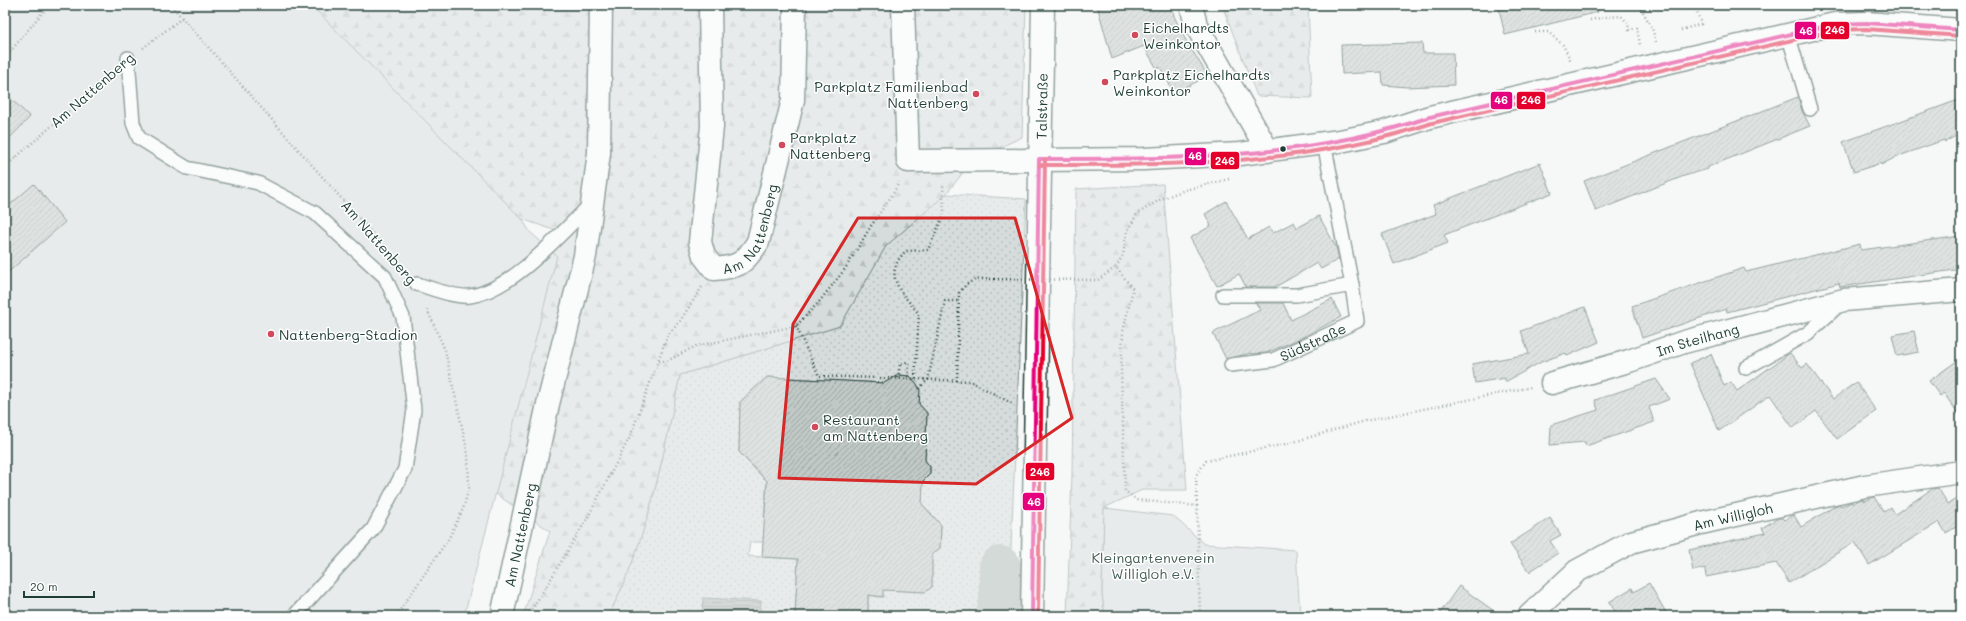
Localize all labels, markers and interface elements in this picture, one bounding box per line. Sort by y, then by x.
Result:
place label: Eichelhardts Weinkontor [1143,18,1229,53]
line badge: 46 [1794,21,1817,40]
line badge: 246 [1820,21,1850,40]
text: 246 [1825,22,1845,37]
text: 46 [1799,23,1813,38]
marker: Eichelhardts Weinkontor [1130,30,1140,40]
street label: Am Nattenberg [46,48,138,132]
place label: Parkplatz Eichelhardts Weinkontor [1113,65,1270,100]
street label: Talstraße [1031,73,1051,139]
place label: Parkplatz Familienbad Nattenberg [814,77,968,112]
marker: Parkplatz Eichelhardts Weinkontor [1100,77,1110,87]
marker: Parkplatz Familienbad Nattenberg [971,89,981,99]
line badge: 46 [1490,91,1513,110]
line badge: 246 [1516,91,1546,110]
text: 46 [1494,92,1508,107]
text: 246 [1521,92,1541,107]
place label: Parkplatz Nattenberg [790,128,871,163]
marker: Parkplatz Nattenberg [777,140,787,150]
unlabelled marker [1278,144,1288,154]
line badge: 46 [1184,147,1207,166]
text: 46 [1188,148,1202,163]
line badge: 246 [1210,151,1240,170]
text: 246 [1215,153,1235,168]
street label: Am Nattenberg [721,182,781,278]
street label: Am Nattenberg [337,196,421,288]
street label: Südstraße [1277,318,1349,365]
street label: Im Steilhang [1654,319,1741,360]
place label: Nattenberg-Stadion [279,325,417,344]
marker: Nattenberg-Stadion [266,329,276,339]
place label: Restaurant am Nattenberg [823,410,928,445]
marker: Restaurant am Nattenberg [810,422,820,432]
line badge: 246 [1025,462,1055,481]
text: 246 [1030,464,1050,479]
street label: Am Nattenberg [499,481,540,589]
line badge: 46 [1022,492,1045,511]
text: 46 [1027,494,1041,509]
street label: Am Willigloh [1691,498,1774,534]
park label: Kleingartenverein Willigloh e.V. [1092,548,1214,583]
scale bar [24,573,94,599]
text: 20 m [30,578,58,594]

